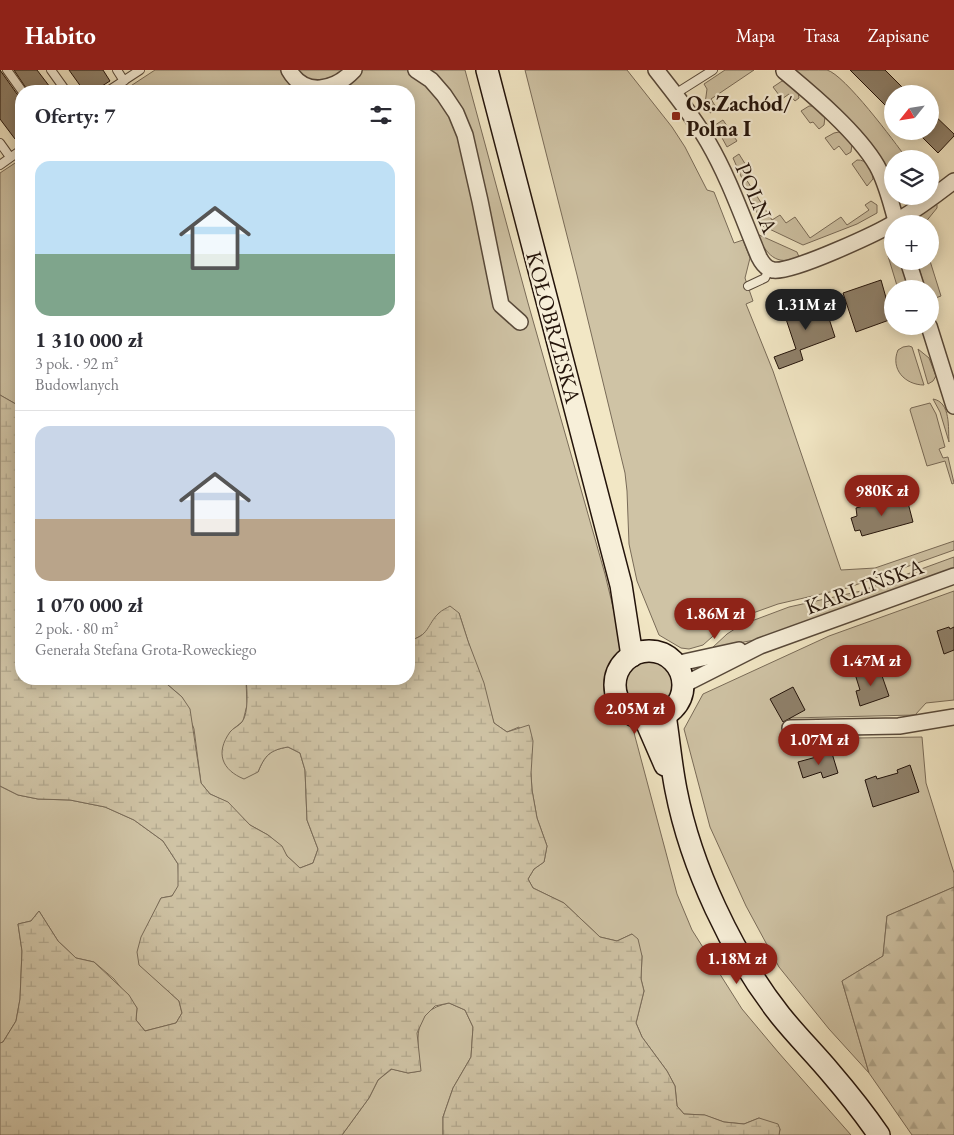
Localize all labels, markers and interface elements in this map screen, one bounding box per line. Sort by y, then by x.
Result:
text: Habito [25,20,96,51]
text: Mapa [736,24,775,47]
text: Trasa [803,24,840,47]
text: Zapisane [868,24,929,47]
north arrow [884,85,939,140]
map controls [884,85,939,335]
place label: Os.Zachód/ Polna I [686,89,792,143]
icon: filters [367,101,395,129]
text: Oferty: 7 [35,102,115,129]
marker: Os.Zachód/ Polna I [670,110,682,122]
button: layers [884,150,939,205]
street label: POLNA [729,158,785,239]
icon: home [170,193,260,283]
button: + [884,215,939,270]
street label: KOŁOBRZESKA [519,248,588,407]
button: − [884,280,939,335]
pin: 1.31M zł [754,288,858,331]
text: 1.31M zł [776,294,836,315]
text: 1 310 000 zł [35,326,143,353]
text: 3 pok. · 92 m² [35,353,118,374]
text: Budowlanych [35,374,119,395]
icon: home [170,459,260,549]
pin: 980K zł [836,474,928,517]
text: 980K zł [855,480,909,501]
street label: KARLIŃSKA [801,551,928,621]
text: 1 070 000 zł [35,591,143,618]
pin: 1.86M zł [663,598,767,640]
text: 1.86M zł [685,603,745,624]
text: 2 pok. · 80 m² [35,618,118,639]
text: Generała Stefana Grota-Roweckiego [35,639,257,660]
pin: 1.47M zł [819,644,923,687]
text: 1.47M zł [841,650,901,671]
pin: 2.05M zł [583,692,687,735]
text: 2.05M zł [605,698,665,719]
pin: 1.07M zł [767,724,871,766]
text: 1.07M zł [789,729,849,750]
pin: 1.18M zł [685,942,789,985]
text: 1.18M zł [707,948,767,969]

